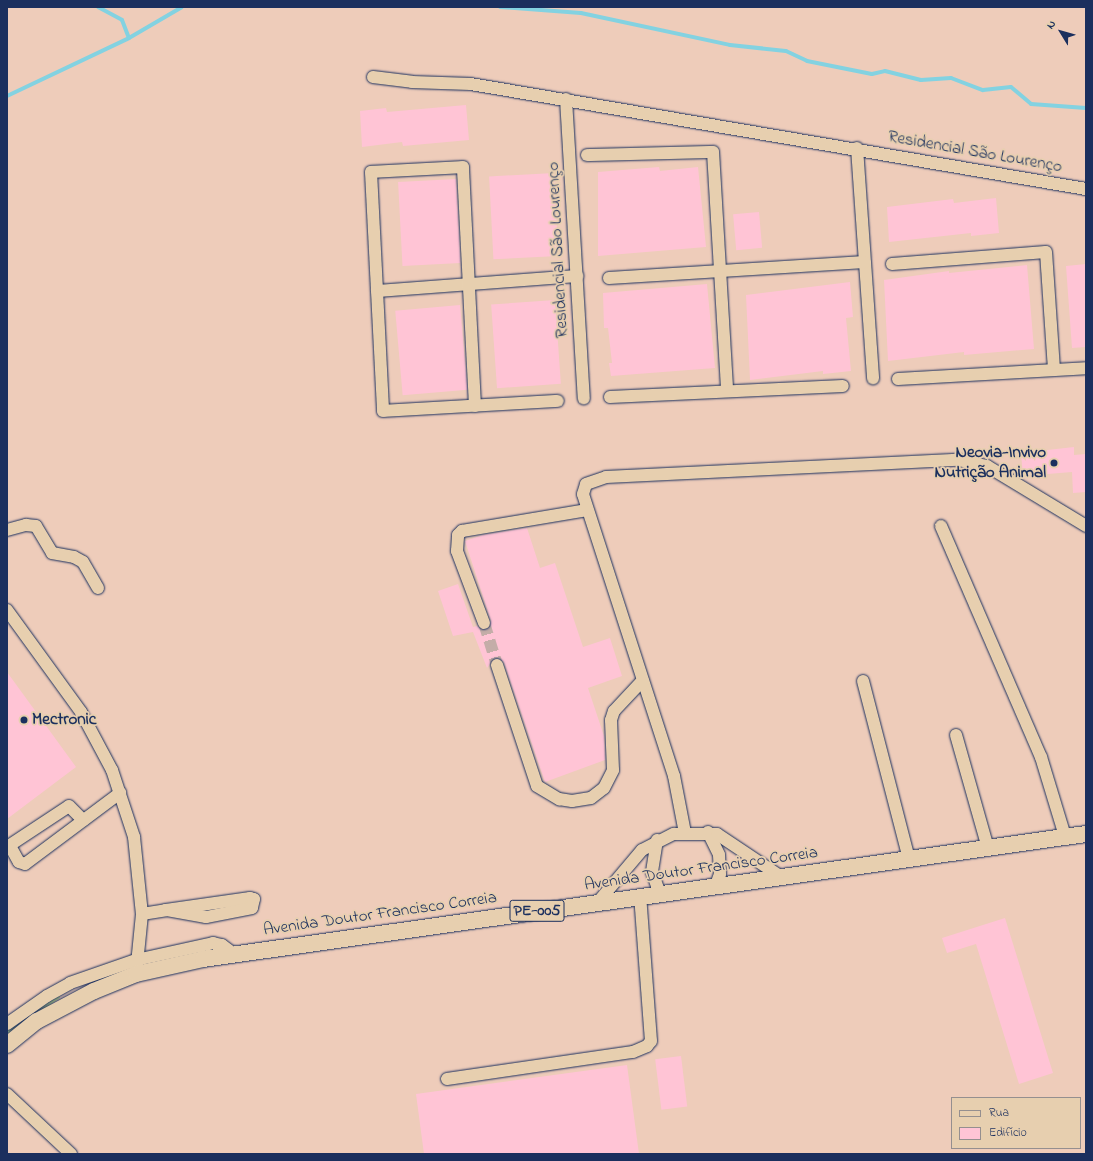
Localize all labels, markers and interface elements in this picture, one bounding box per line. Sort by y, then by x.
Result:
north arrow [1041,12,1081,52]
text: N [1043,17,1060,33]
street label: Residencial São Lourenço [886,127,1064,177]
street label: Residencial São Lourenço [543,161,573,339]
place label: Neovia-Invivo Nutrição Animal [934,443,1046,483]
marker: Neovia-Invivo Nutrição Animal [1049,458,1059,468]
place label: Mectronic [32,710,96,730]
marker: Mectronic [19,715,29,725]
street label: Avenida Doutor Francisco Correia [583,843,819,895]
street label: Avenida Doutor Francisco Correia [262,888,498,940]
road number: PE-005 [509,897,565,925]
legend [951,1097,1081,1149]
text: Rua [989,1104,1009,1122]
text: Edifício [989,1124,1027,1142]

